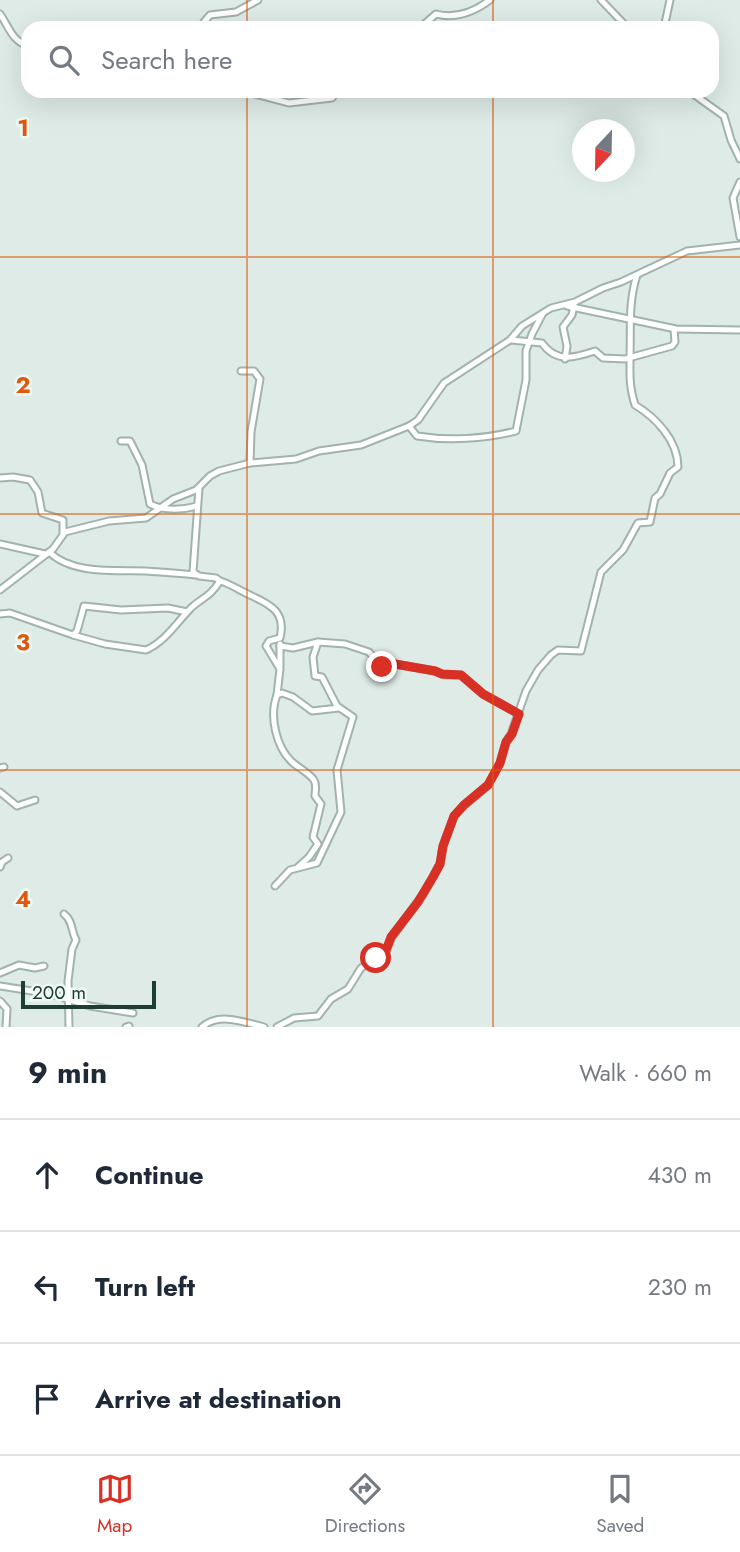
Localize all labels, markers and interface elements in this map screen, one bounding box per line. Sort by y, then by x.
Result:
search box [21,21,719,98]
icon: search [45,41,83,79]
text: Search here [101,41,233,79]
text: 1 [17,111,29,145]
north arrow [572,119,635,182]
text: 2 [15,368,31,402]
text: 3 [16,625,30,659]
route end [366,651,397,682]
text: 4 [15,882,31,916]
route start [360,942,391,973]
scale bar [21,978,156,1010]
text: 200 m [32,979,86,1006]
text: 9 min [28,1051,107,1094]
text: Walk · 660 m [579,1056,712,1090]
icon: ahead [28,1156,66,1194]
text: Continue [95,1156,204,1194]
text: 430 m [647,1158,712,1192]
icon: left [28,1268,66,1306]
text: Turn left [95,1268,195,1306]
text: 230 m [648,1270,712,1304]
icon: arrive [28,1380,66,1418]
text: Arrive at destination [95,1380,342,1418]
tab: Map [96,1470,134,1539]
tab: Directions [325,1470,405,1539]
tab: Saved [596,1470,644,1539]

